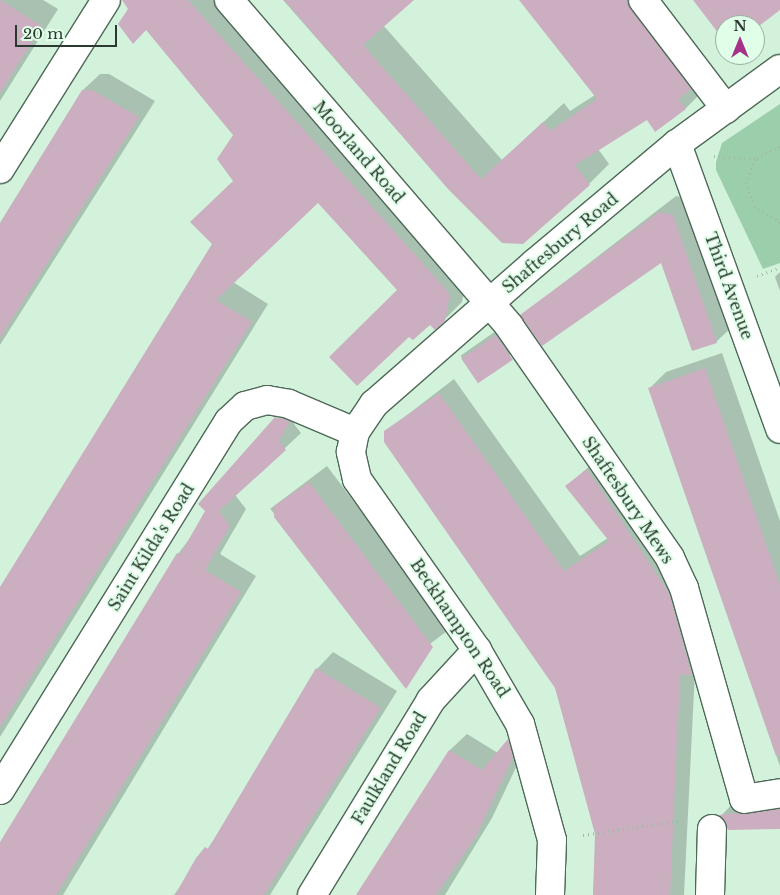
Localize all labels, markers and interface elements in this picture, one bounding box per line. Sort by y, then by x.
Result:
scale bar [18,15,120,47]
north arrow [715,15,765,65]
text: N [733,17,747,35]
text: 20 m [23,24,63,43]
street label: Moorland Road [310,97,408,207]
street label: Shaftesbury Road [498,189,622,297]
street label: Third Avenue [701,230,757,342]
street label: Shaftesbury Mews [578,433,678,567]
street label: Saint Kilda's Road [104,480,198,614]
street label: Beckhampton Road [407,555,513,701]
street label: Faulkland Road [348,708,430,828]

